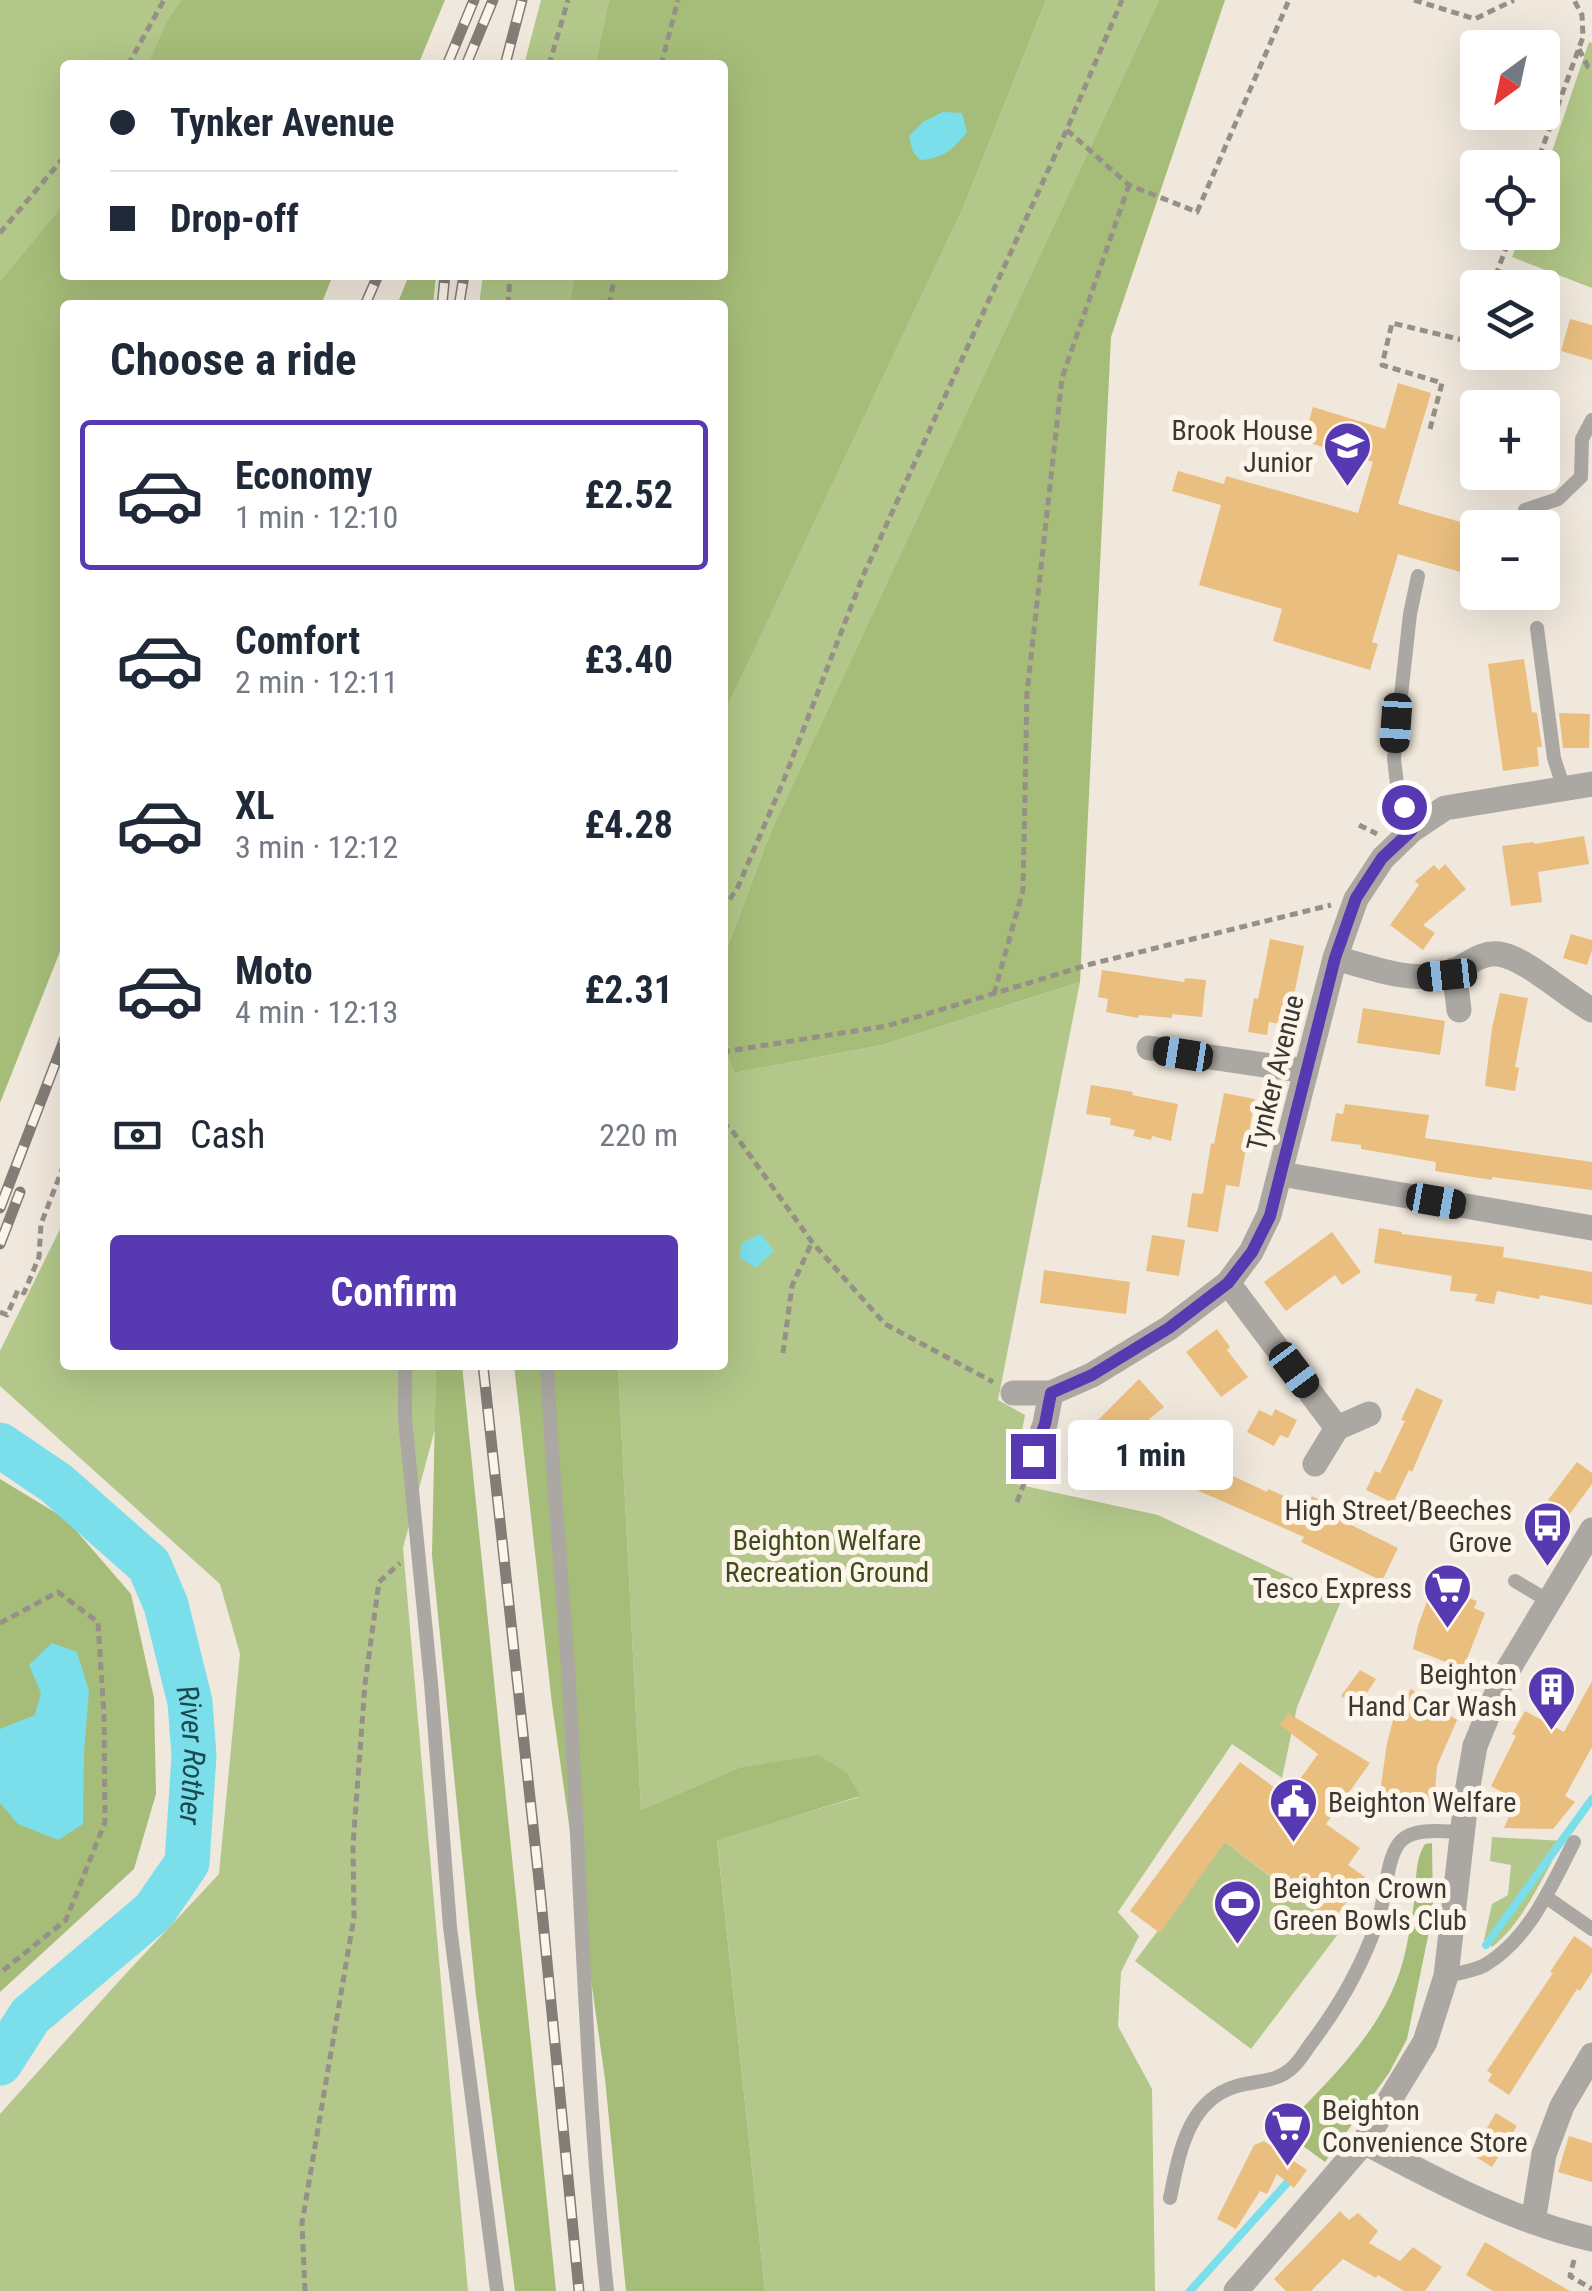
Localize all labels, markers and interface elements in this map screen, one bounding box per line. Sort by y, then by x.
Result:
north arrow [1460,30,1560,130]
map controls [1460,30,1560,610]
text: Tynker Avenue [170,101,394,145]
button: locate [1460,150,1560,250]
text: Drop-off [170,197,299,241]
button: layers [1460,270,1560,370]
text: Choose a ride [110,333,357,386]
button: + [1460,390,1560,490]
place label: Brook House Junior [1171,414,1313,479]
school or university icon: Brook House Junior [1322,420,1374,488]
icon: car [115,450,205,540]
text: Economy [235,454,372,498]
text: £2.52 [584,473,673,517]
text: 1 min · 12:10 [235,498,398,536]
button: − [1460,510,1560,610]
icon: car [115,615,205,705]
text: Comfort [235,619,360,663]
text: £3.40 [584,638,673,682]
text: 2 min · 12:11 [235,663,398,701]
car [1379,692,1413,754]
icon: car [115,780,205,870]
text: XL [235,784,274,828]
route start [1382,785,1427,830]
text: £4.28 [584,803,673,847]
text: 3 min · 12:12 [235,828,398,866]
icon: car [115,945,205,1035]
text: Moto [235,949,313,993]
car [1416,957,1478,993]
text: £2.31 [584,968,673,1012]
street label: Tynker Avenue [1240,992,1311,1155]
text: 4 min · 12:13 [235,993,398,1031]
car [1151,1034,1215,1074]
icon: cash [110,1108,165,1163]
text: Cash [190,1113,265,1157]
text: 220 m [599,1116,678,1154]
car [1404,1181,1468,1221]
button: Confirm [110,1235,678,1350]
car [1264,1337,1324,1403]
callout: 1 min [1068,1421,1233,1491]
route end [1011,1434,1056,1479]
text: 1 min [1115,1436,1186,1474]
place label: High Street/Beeches Grove [1285,1494,1512,1559]
bus stop icon: High Street/Beeches Grove [1521,1500,1573,1568]
park label: Beighton Welfare Recreation Ground [725,1524,929,1589]
supermarket icon: Tesco Express [1421,1562,1473,1630]
place label: Tesco Express [1253,1572,1412,1605]
place label: Beighton Hand Car Wash [1348,1658,1517,1723]
building icon: Beighton Hand Car Wash [1526,1664,1578,1732]
water label: River Rother [170,1682,212,1826]
public building icon: Beighton Welfare [1267,1776,1319,1844]
place label: Beighton Welfare [1328,1786,1516,1819]
place label: Beighton Crown Green Bowls Club [1273,1872,1467,1937]
sports icon: Beighton Crown Green Bowls Club [1212,1878,1264,1946]
place label: Beighton Convenience Store [1322,2094,1528,2159]
supermarket icon: Beighton Convenience Store [1261,2100,1313,2168]

